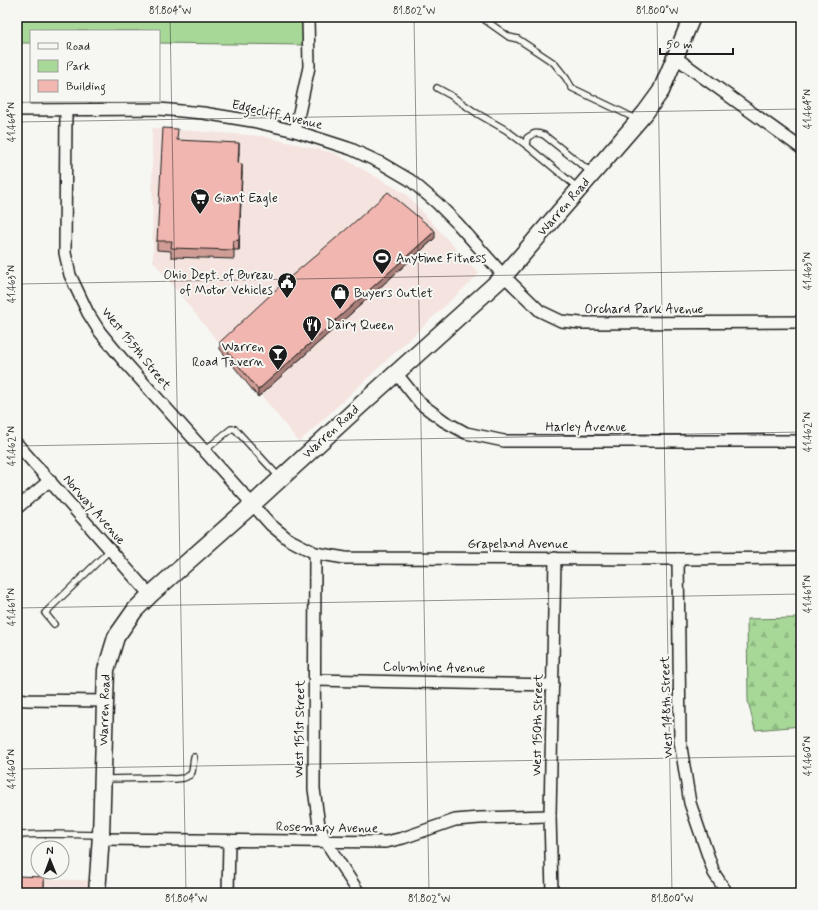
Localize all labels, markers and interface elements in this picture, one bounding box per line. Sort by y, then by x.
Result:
text: 81.804°W [149,4,191,18]
text: 81.802°W [393,4,435,18]
text: 81.800°W [636,4,678,18]
legend [30,30,160,102]
scale bar [660,30,733,56]
text: 50 m [666,37,693,53]
text: Road [66,39,90,55]
text: Park [66,59,90,75]
text: Building [66,79,106,96]
text: 41.464°N [801,89,815,129]
street label: Edgecliff Avenue [229,96,324,136]
text: 41.464°N [5,102,19,142]
street label: Warren Road [534,174,594,240]
supermarket icon: Giant Eagle [189,187,211,215]
place label: Giant Eagle [214,190,278,207]
sports icon: Anytime Fitness [371,247,393,275]
place label: Anytime Fitness [396,250,486,267]
text: 41.463°N [801,252,815,290]
text: 41.463°N [5,265,19,303]
place label: Ohio Dept. of Bureau of Motor Vehicles [163,267,273,299]
public building icon: Ohio Dept. of Bureau of Motor Vehicles [276,271,298,299]
shop icon: Buyers Outlet [329,282,351,310]
place label: Buyers Outlet [354,285,433,302]
street label: Orchard Park Avenue [585,301,704,318]
street label: West 155th Street [97,304,175,394]
restaurant icon: Dairy Queen [301,314,323,342]
place label: Dairy Queen [326,317,394,334]
place label: Warren Road Tavern [192,339,264,371]
bar icon: Warren Road Tavern [267,343,289,371]
street label: Warren Road [299,401,363,463]
text: 41.462°N [801,412,815,452]
street label: Harley Avenue [545,419,627,436]
text: 41.462°N [5,426,19,466]
street label: Norway Avenue [59,471,129,549]
street label: Grapeland Avenue [468,536,568,553]
text: 41.461°N [801,575,815,613]
text: 41.461°N [5,588,19,626]
street label: West 148th Street [657,655,677,759]
street label: Columbine Avenue [383,659,486,677]
street label: West 150th Street [529,673,547,776]
street label: Warren Road [95,674,115,746]
street label: West 151st Street [291,680,309,778]
text: 41.460°N [801,736,815,776]
text: 41.460°N [5,749,19,789]
street label: Rosemary Avenue [276,819,378,837]
north arrow [30,840,70,880]
text: N [46,844,54,858]
text: 81.804°W [165,892,207,906]
text: 81.802°W [408,892,450,906]
text: 81.800°W [651,892,693,906]

